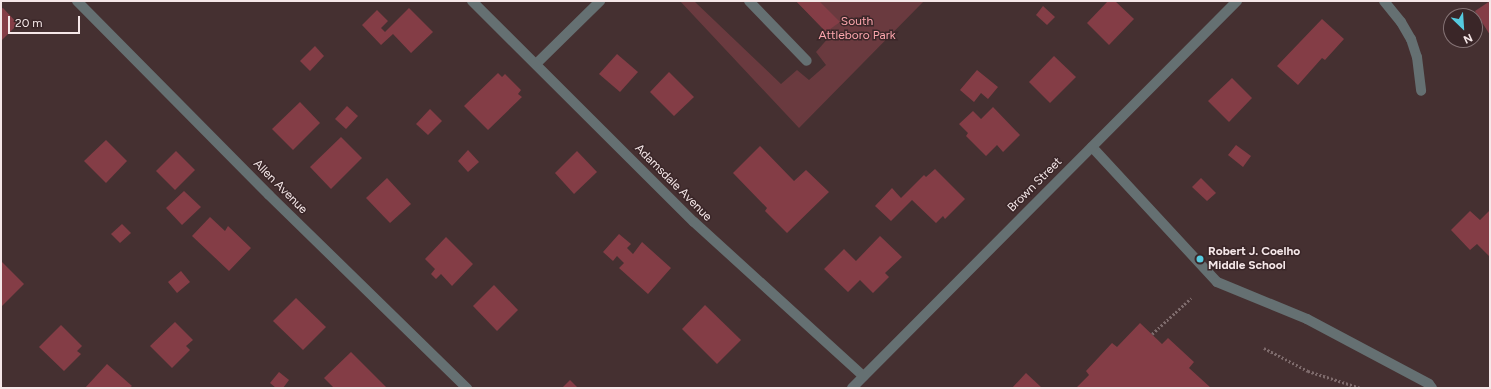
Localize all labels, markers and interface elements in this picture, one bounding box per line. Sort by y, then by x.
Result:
scale bar [10,8,82,34]
north arrow [1443,8,1483,48]
park label: South Attleboro Park [818,15,896,43]
text: 20 m [15,16,43,30]
text: N [1461,31,1474,46]
street label: Adamsdale Avenue [632,142,714,224]
street label: Brown Street [1005,155,1065,215]
street label: Allen Avenue [250,157,310,217]
place label: Robert J. Coelho Middle School [1208,245,1300,273]
marker: Robert J. Coelho Middle School [1195,254,1205,264]

